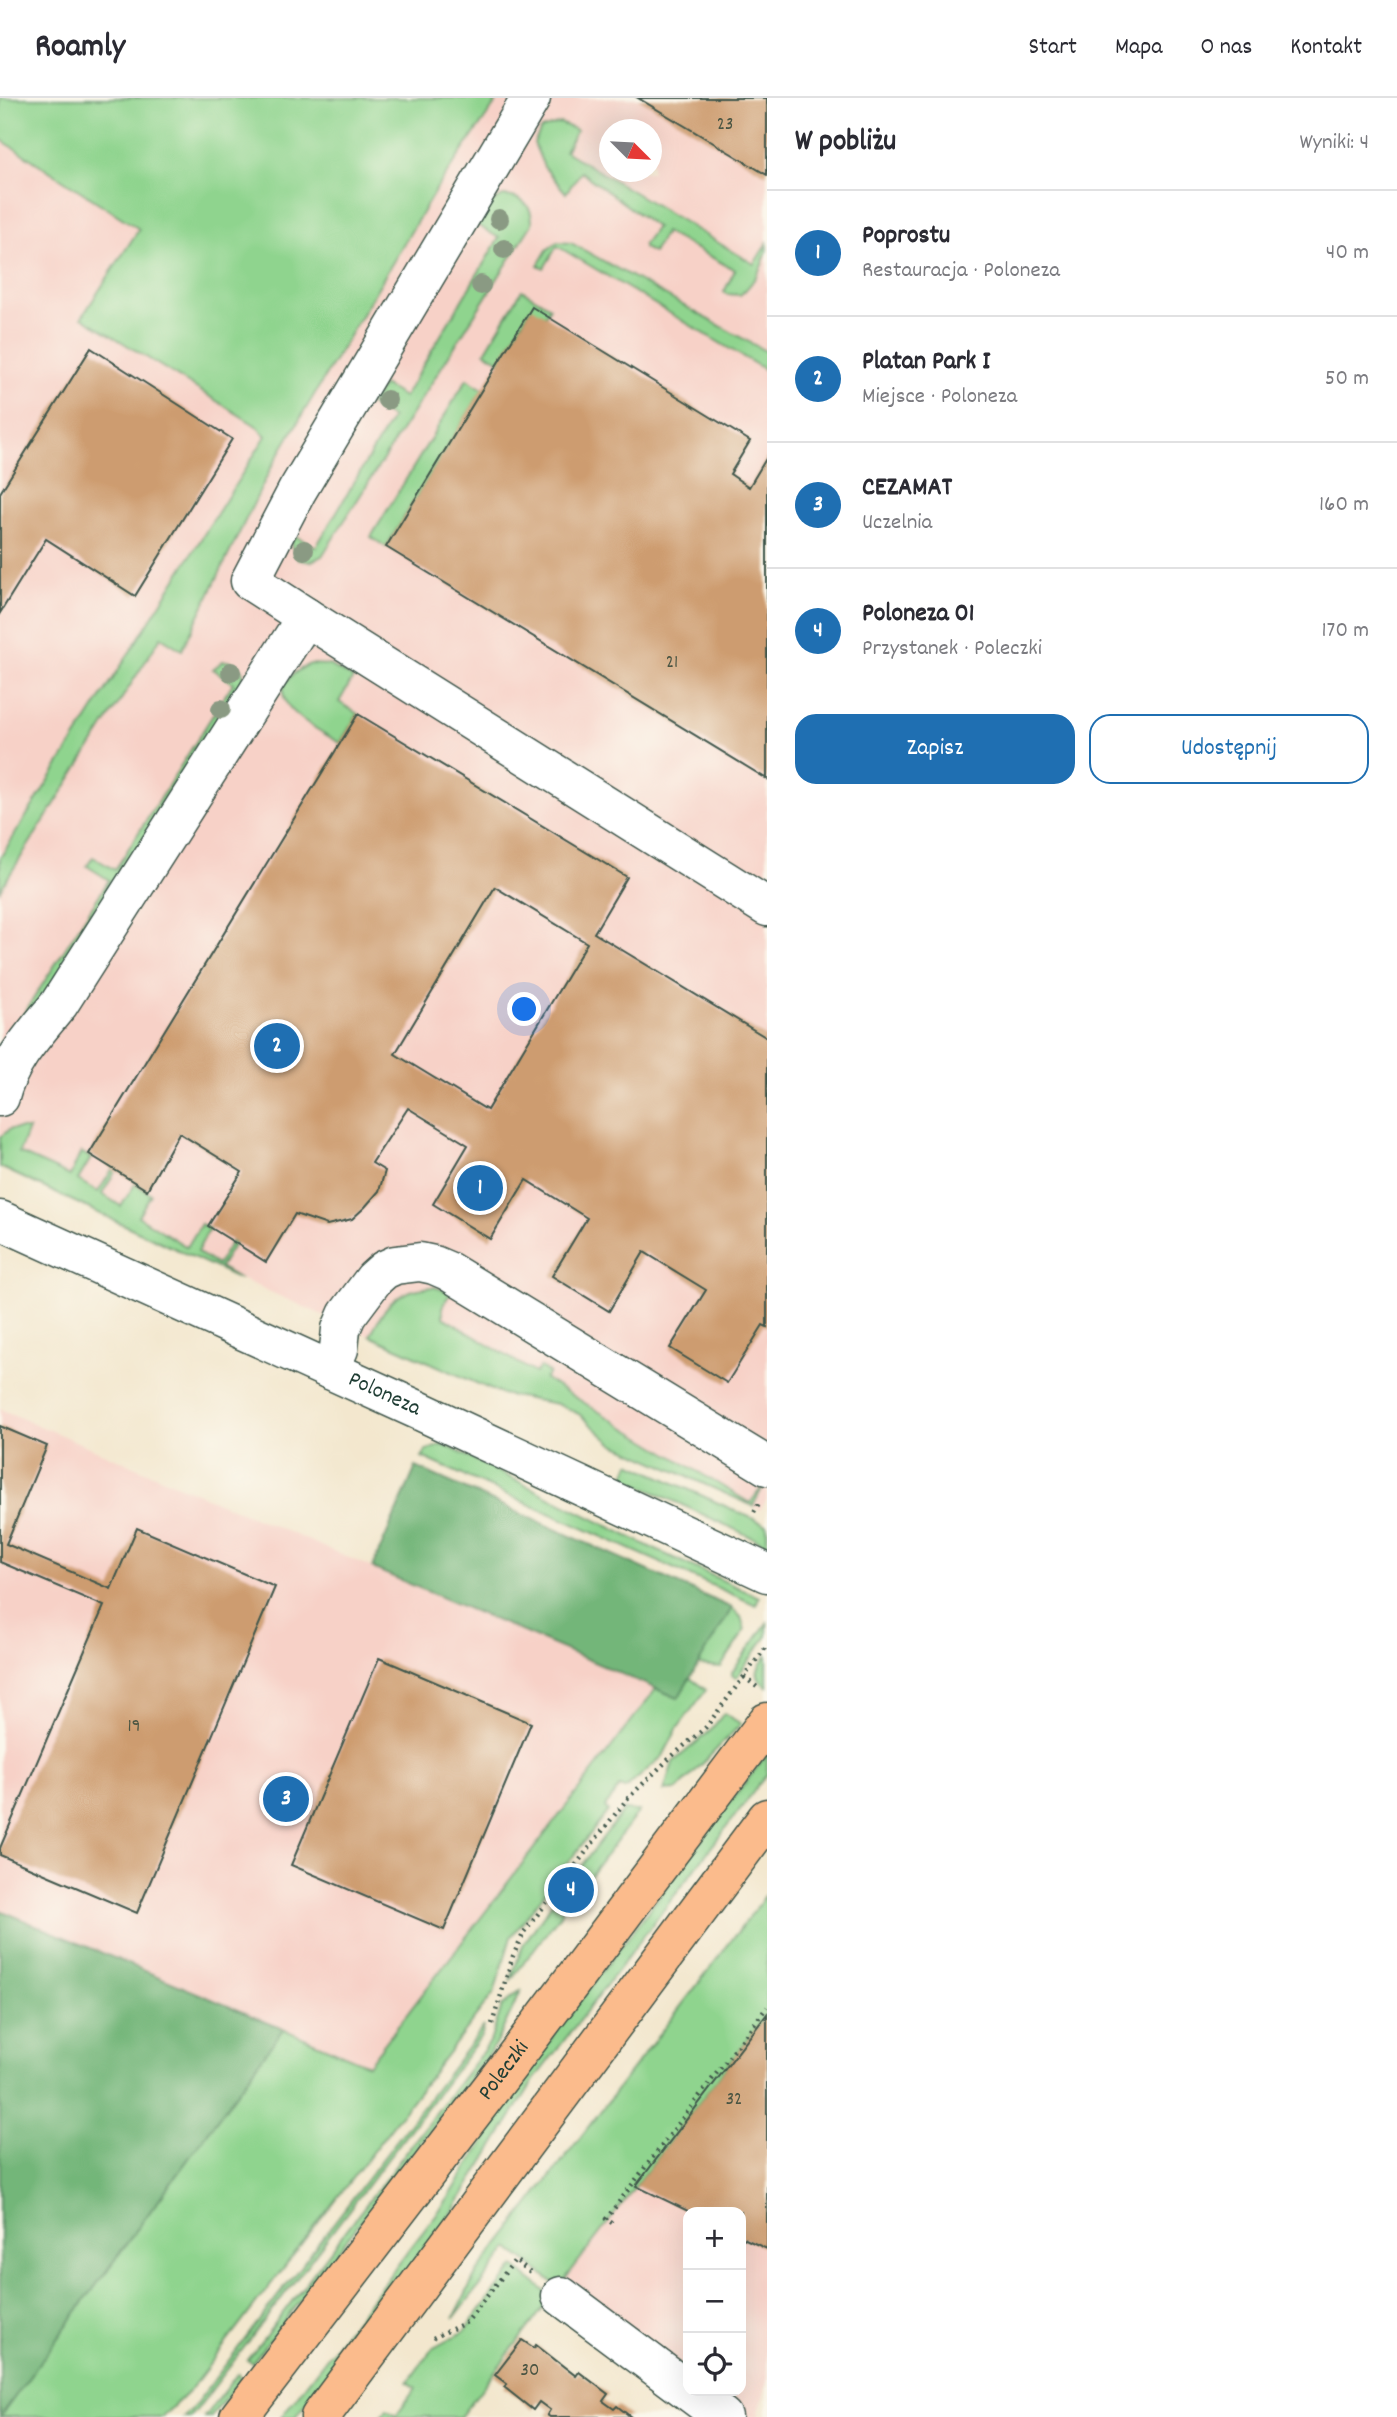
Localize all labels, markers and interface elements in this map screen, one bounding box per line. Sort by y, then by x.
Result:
text: Roamly [35,25,125,72]
text: Start [1028,31,1077,65]
text: Mapa [1115,31,1163,65]
text: O nas [1201,31,1252,65]
text: Kontakt [1290,31,1362,65]
house number: 23 [717,112,733,139]
north arrow [599,119,662,182]
text: W pobliżu [795,122,896,165]
text: Wyniki: 4 [1299,127,1369,160]
text: Poprostu [862,218,950,255]
text: 1 [815,237,821,270]
text: 40 m [1326,237,1369,270]
text: Restauracja · Poloneza [862,255,1060,288]
text: Platan Park I [862,344,990,381]
text: 2 [813,363,823,396]
text: 50 m [1325,363,1369,396]
text: Miejsce · Poloneza [862,381,1017,414]
text: CEZAMAT [862,470,952,507]
text: 3 [813,489,823,522]
text: 160 m [1319,489,1369,522]
text: Uczelnia [862,507,932,540]
text: Poloneza 01 [862,596,974,633]
text: 4 [813,615,823,648]
text: 170 m [1322,615,1369,648]
text: Przystanek · Poleczki [862,633,1042,666]
house number: 21 [666,650,678,677]
button: Zapisz [795,714,1075,784]
button: Udostępnij [1089,714,1369,784]
your location [507,992,541,1026]
pin: 2 [254,1020,300,1072]
pin: 1 [457,1162,503,1214]
street label: Poloneza [342,1364,427,1426]
house number: 19 [128,1714,140,1741]
pin: 3 [263,1773,309,1825]
pin: 4 [548,1864,594,1916]
street label: Poleczki [471,2034,538,2108]
house number: 32 [726,2087,742,2114]
map controls [683,2207,746,2396]
button: + [683,2207,746,2270]
button: − [683,2270,746,2333]
button: locate [683,2333,746,2396]
house number: 30 [521,2358,539,2385]

